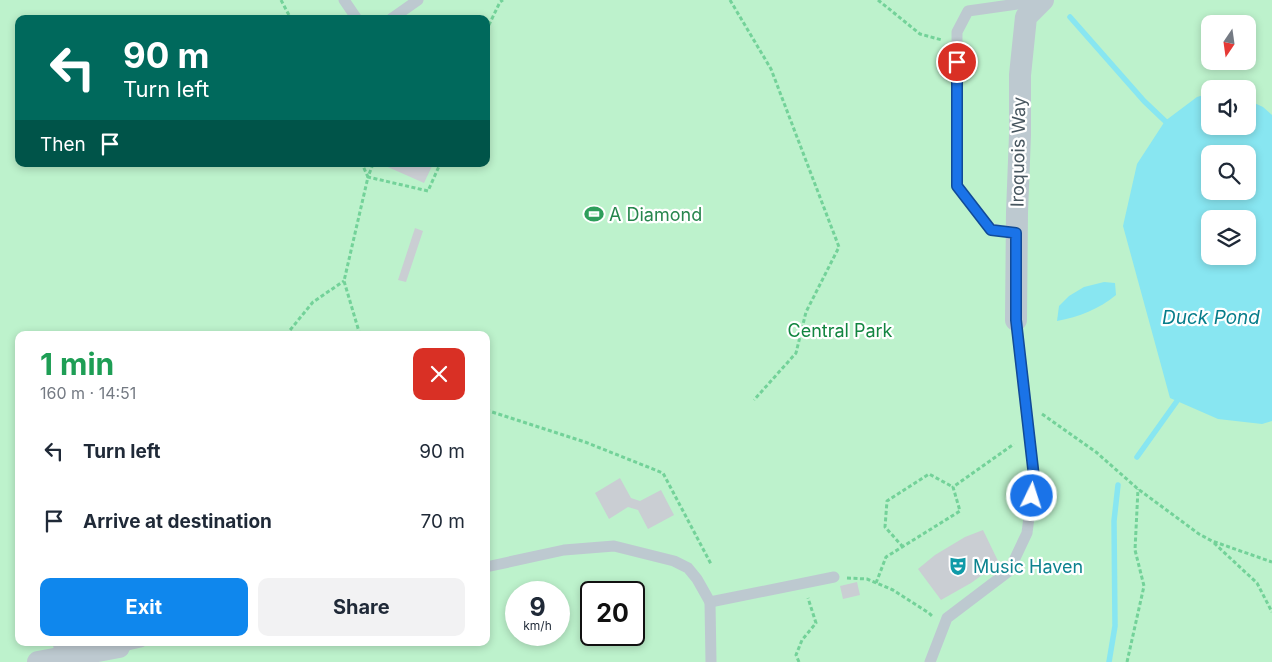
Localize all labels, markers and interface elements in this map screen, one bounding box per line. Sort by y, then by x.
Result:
north arrow [1201,15,1256,70]
map controls [1201,15,1256,265]
text: 90 m [123,34,210,76]
icon: left [40,35,105,100]
pin [936,41,978,83]
icon: arrive [943,48,971,76]
text: Turn left [123,76,209,102]
button: sound [1201,80,1256,135]
street label: Iroquois Way [1007,97,1029,207]
icon: arrive [96,130,124,158]
text: Then [40,133,86,156]
button: search [1201,145,1256,200]
sports icon: A Diamond [583,203,605,225]
place label: A Diamond [609,204,702,225]
button: layers [1201,210,1256,265]
water label: Duck Pond [1162,306,1260,329]
park label: Central Park [787,320,893,341]
text: 1 min [40,346,114,382]
button: close [413,348,465,400]
text: 160 m · 14:51 [40,383,136,403]
icon: left [40,437,68,465]
text: Turn left [83,440,161,463]
text: 90 m [419,440,465,463]
position arrow [1005,469,1057,521]
icon: arrive [40,507,68,535]
text: Arrive at destination [83,510,272,533]
text: 70 m [421,510,465,533]
theatre icon: Music Haven [947,555,969,577]
place label: Music Haven [973,556,1083,577]
button: Exit [40,578,248,636]
button: Share [258,578,465,636]
speed limit sign: 20 [580,581,645,646]
text: 9 [529,592,546,622]
text: km/h [523,618,552,633]

